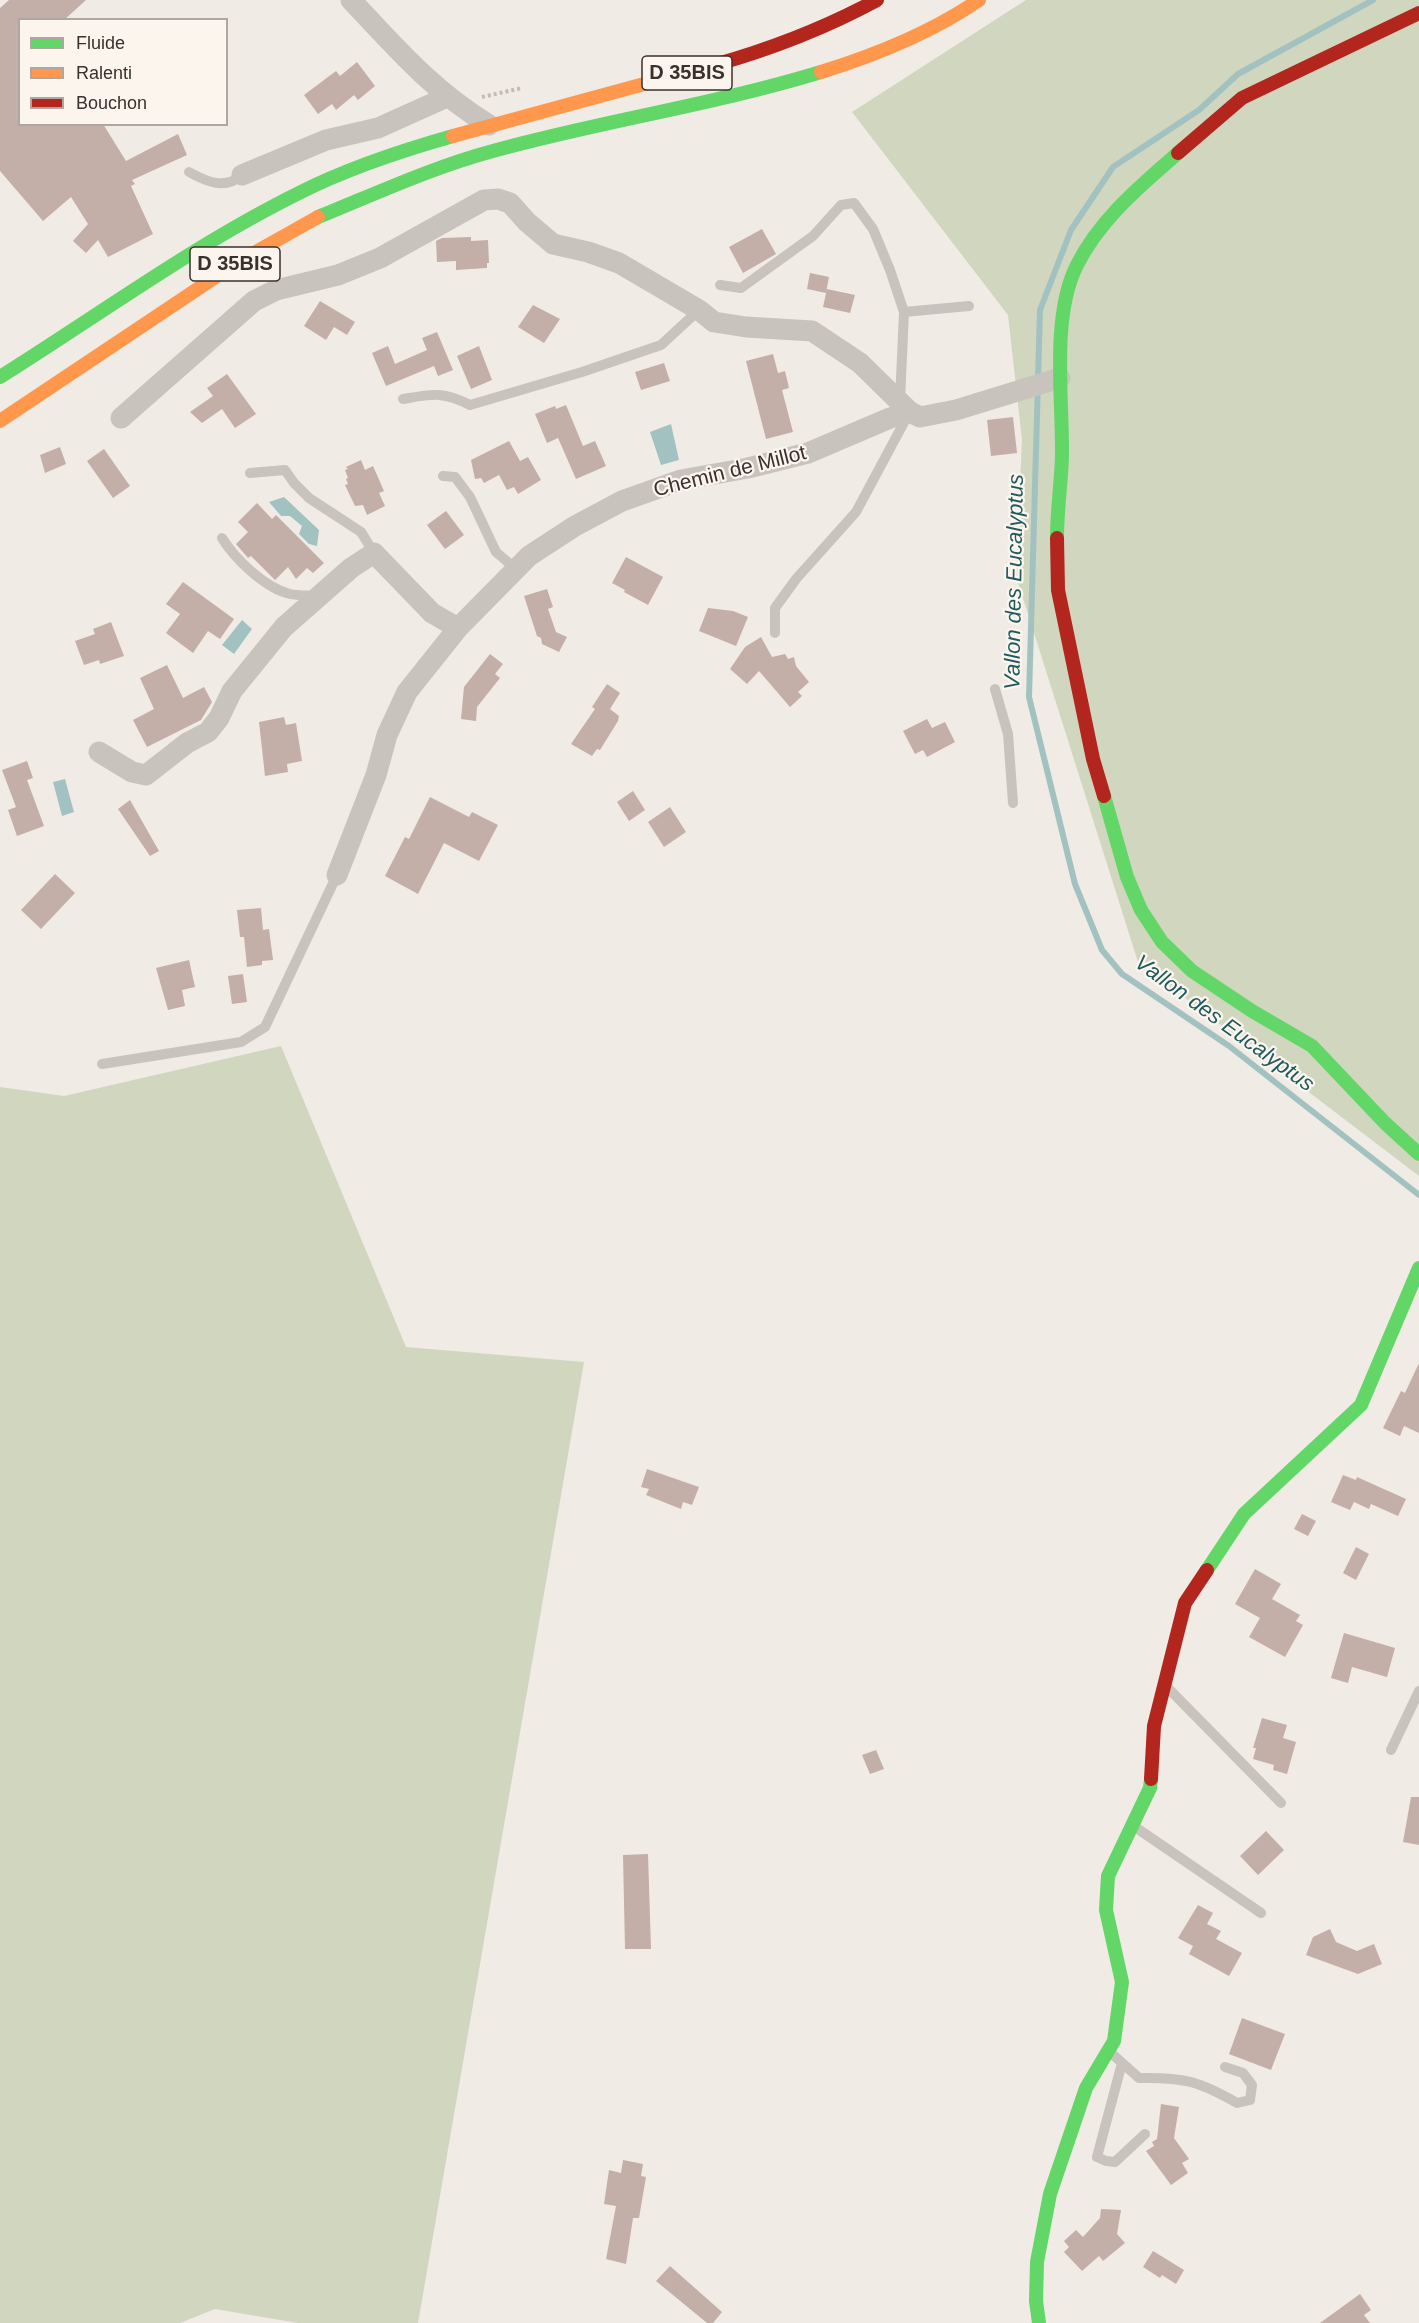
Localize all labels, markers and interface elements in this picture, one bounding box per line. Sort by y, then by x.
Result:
legend [18,18,228,126]
text: Fluide [76,33,125,53]
road number: D 35BIS [642,56,732,90]
text: Ralenti [76,63,132,83]
text: Bouchon [76,93,147,113]
road number: D 35BIS [190,247,280,281]
street label: Chemin de Millot [651,441,809,503]
water label: Vallon des Eucalyptus [1000,474,1030,690]
water label: Vallon des Eucalyptus [1129,950,1319,1098]

